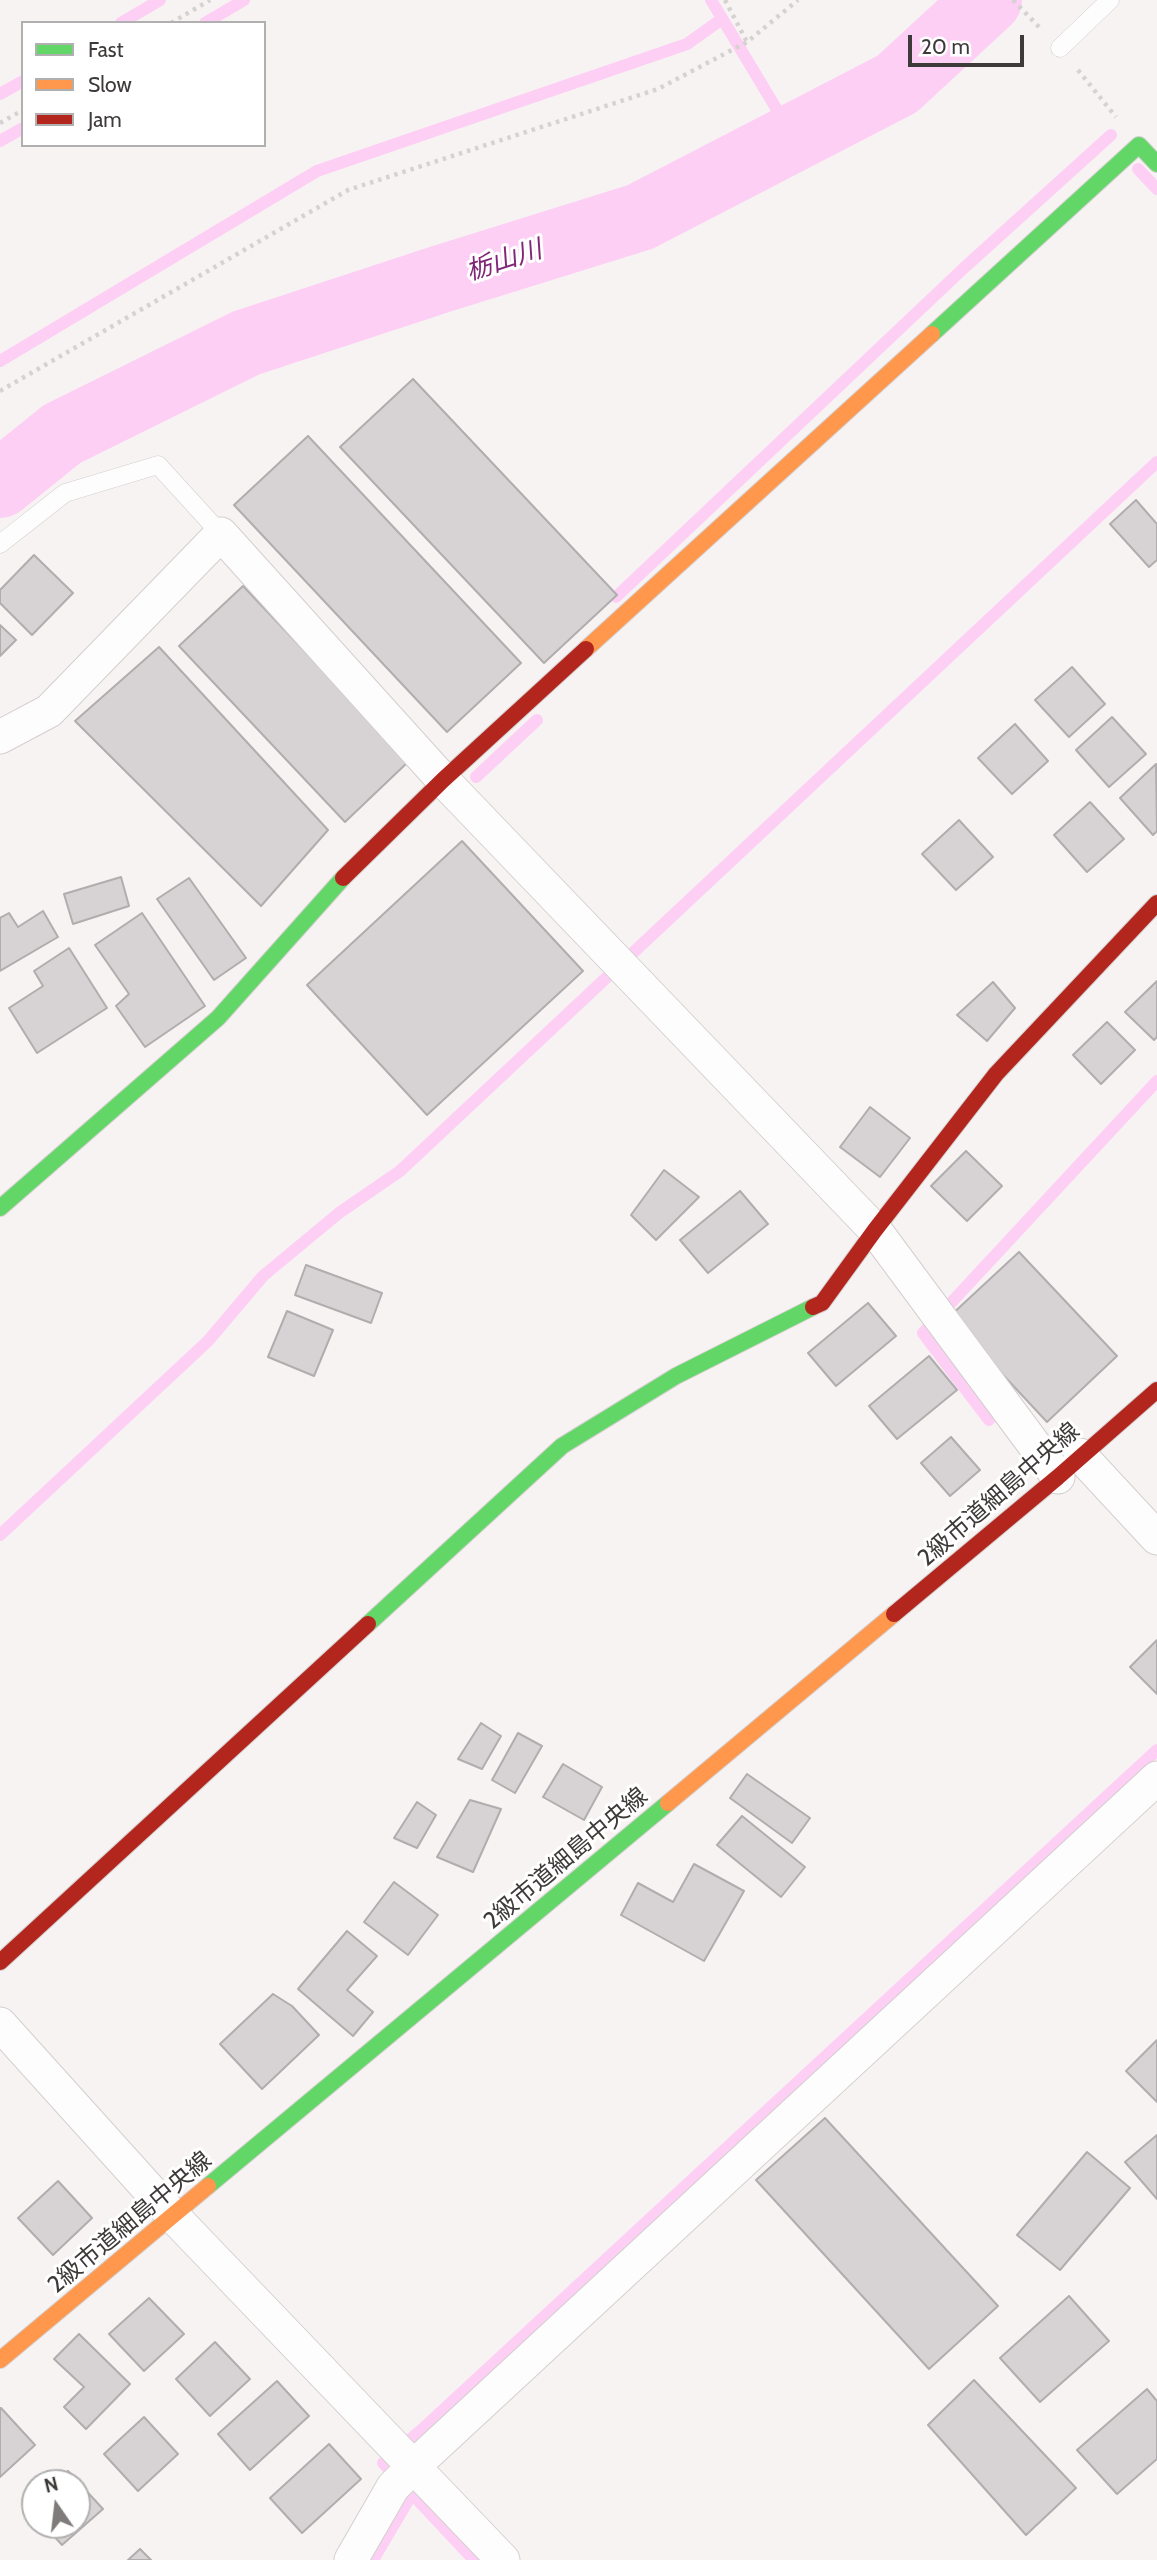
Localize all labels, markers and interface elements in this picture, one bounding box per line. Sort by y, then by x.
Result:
legend [21,21,266,147]
scale bar [912,21,1028,65]
text: 20 m [921,34,970,59]
text: Fast [88,37,124,62]
text: Slow [88,72,132,97]
text: Jam [88,107,122,132]
water label: 栃山川 [462,234,546,288]
street label: 2級市道細島中央線 [912,1417,1086,1573]
street label: 2級市道細島中央線 [478,1782,654,1936]
street label: 2級市道細島中央線 [42,2146,218,2300]
north arrow [21,2469,91,2539]
text: N [42,2472,61,2498]

